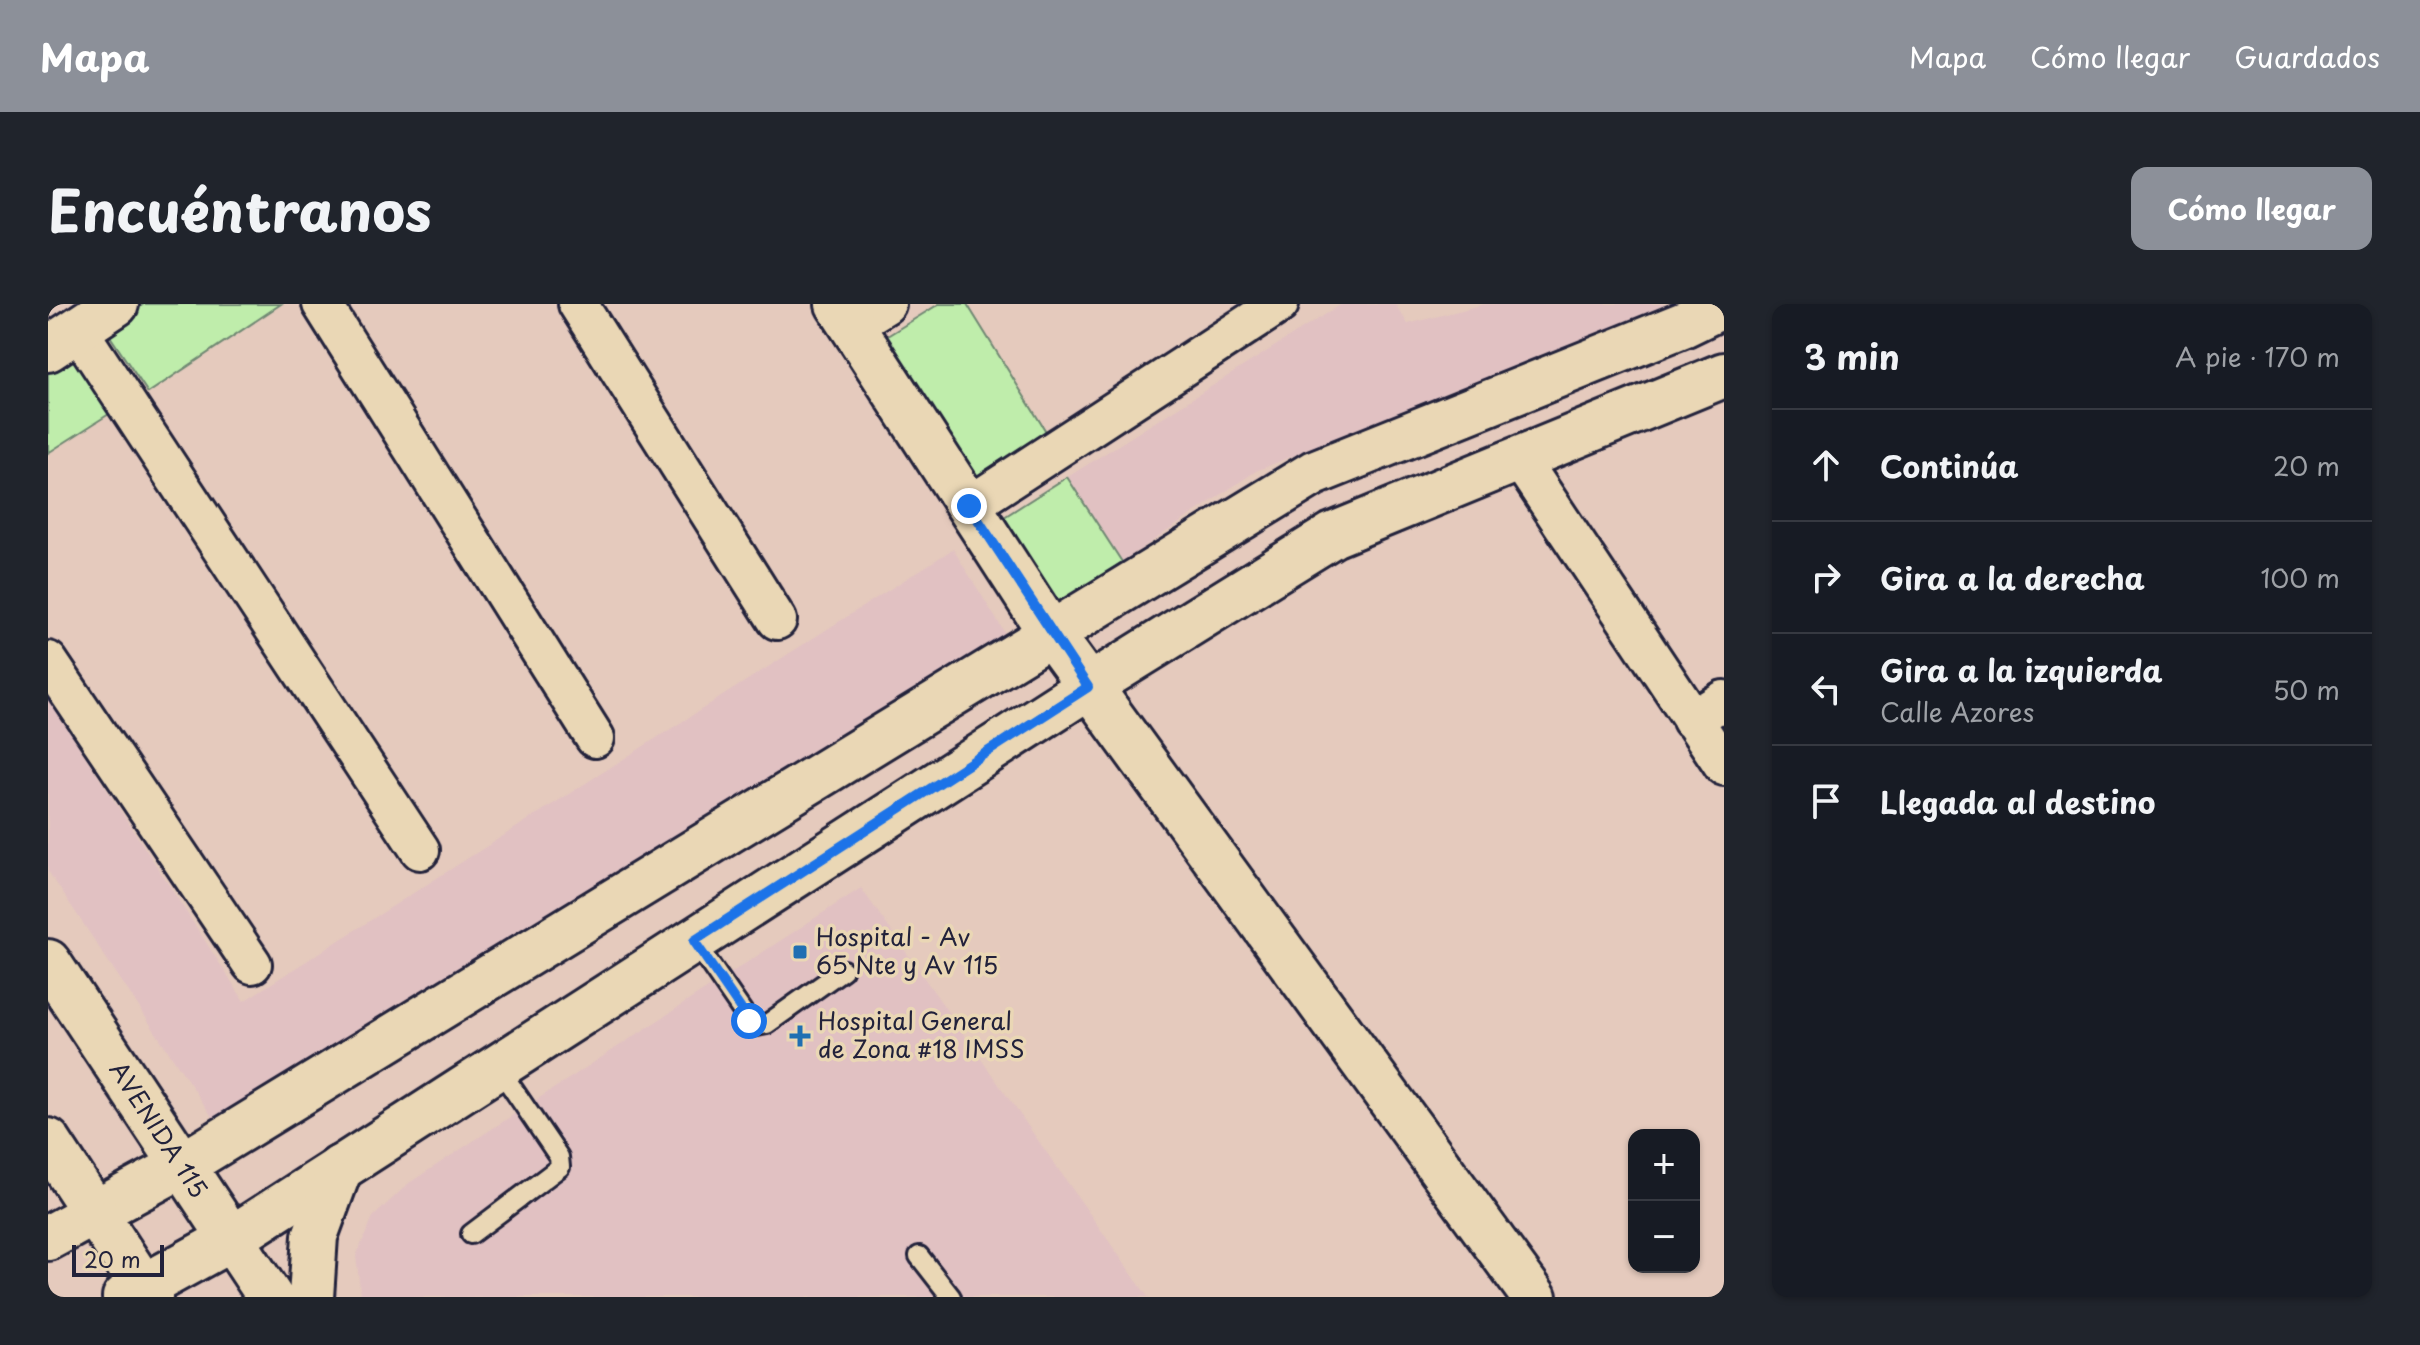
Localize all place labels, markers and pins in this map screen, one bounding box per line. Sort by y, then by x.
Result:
place label: Hospital - Av 65 Nte y Av 115 [816,918,998,982]
marker: Hospital - Av 65 Nte y Av 115 [791,943,809,961]
place label: Hospital General de Zona #18 IMSS [818,1002,1025,1066]
marker: Hospital General de Zona #18 IMSS [789,1025,811,1047]

